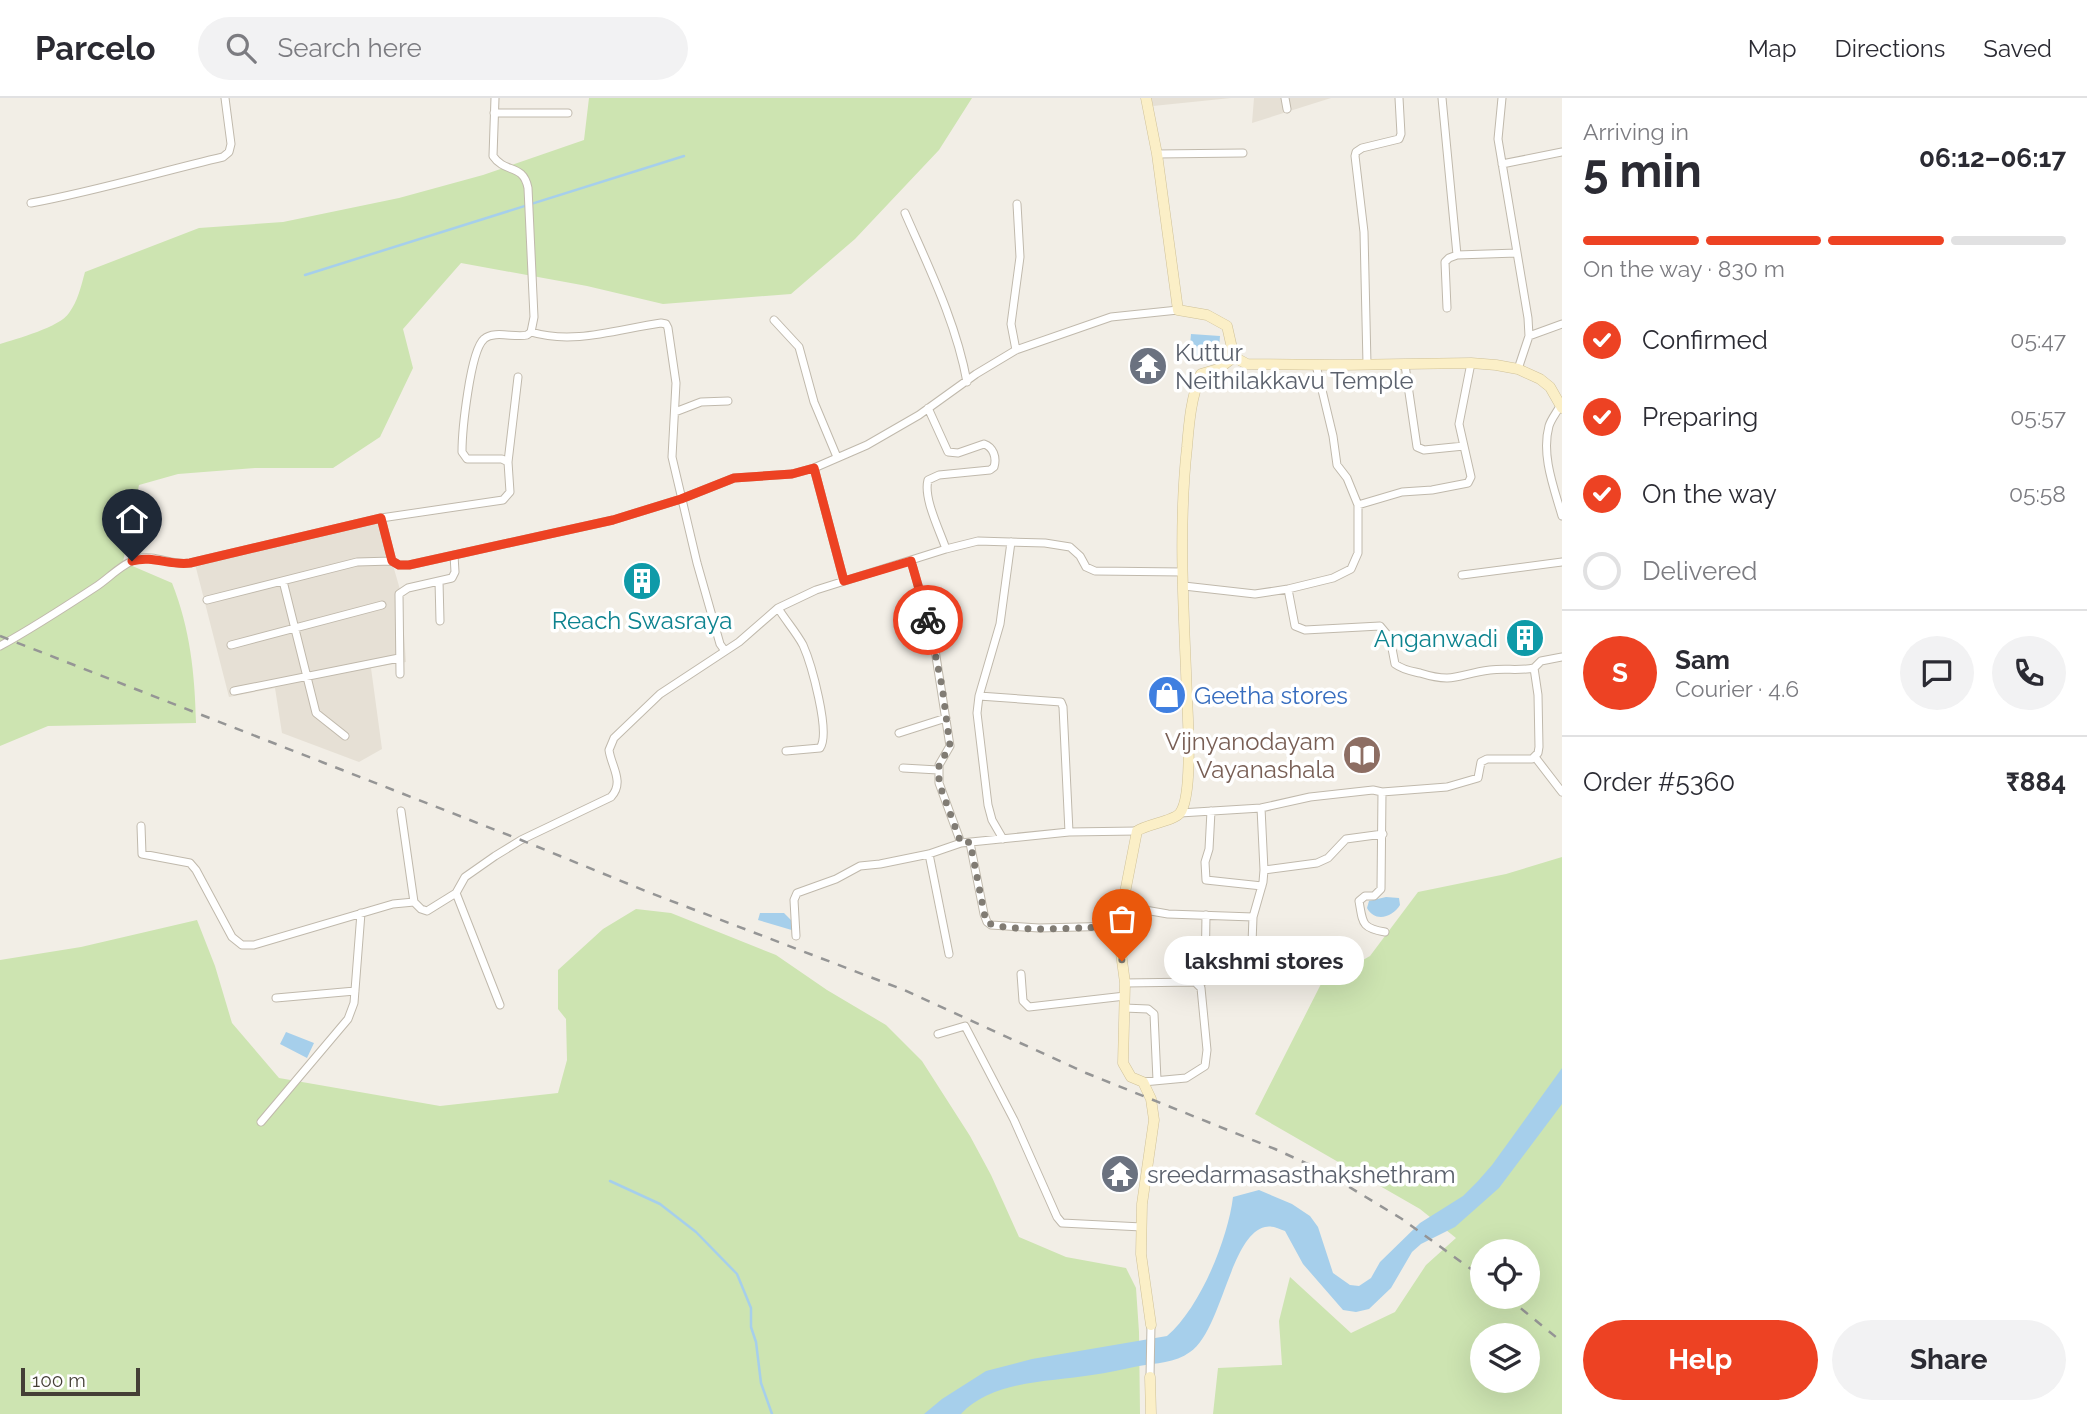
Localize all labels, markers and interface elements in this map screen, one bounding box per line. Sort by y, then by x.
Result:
search box [198,17,688,80]
text: Parcelo [35,29,156,68]
icon: search [222,29,260,67]
text: Search here [278,33,422,63]
text: Map [1748,34,1797,63]
text: Directions [1835,34,1945,63]
text: Saved [1983,34,2052,63]
text: Arriving in [1583,118,1689,145]
text: 06:12–06:17 [1919,143,2066,173]
text: 5 min [1583,144,1702,198]
text: On the way · 830 m [1583,255,1785,282]
icon: check [1583,321,1621,359]
text: Confirmed [1642,325,1768,355]
text: 05:47 [2010,326,2066,353]
place label: Kuttur Neithilakkavu Temple [1175,338,1414,395]
temple icon: Kuttur Neithilakkavu Temple [1127,345,1169,387]
icon: check [1583,398,1621,436]
text: Preparing [1642,402,1758,432]
text: 05:57 [2010,403,2066,430]
icon: check [1583,475,1621,513]
text: On the way [1642,479,1777,509]
text: 05:58 [2009,480,2066,507]
pin [102,489,162,561]
icon: home [113,500,151,538]
text: Delivered [1642,556,1757,586]
building icon: Reach Swasraya [621,560,663,602]
courier [893,585,963,655]
icon: bike [909,601,947,639]
place label: Reach Swasraya [552,606,732,635]
building icon: Anganwadi [1504,617,1546,659]
place label: Anganwadi [1374,624,1498,653]
button: chat [1900,636,1974,710]
button: phone [1992,636,2066,710]
text: Sam [1675,645,1730,675]
text: S [1612,658,1628,688]
shop icon: Geetha stores [1146,674,1188,716]
text: Courier · 4.6 [1675,675,1799,702]
place label: Geetha stores [1194,681,1348,710]
place label: Vijnyanodayam Vayanashala [1165,727,1335,784]
library icon: Vijnyanodayam Vayanashala [1341,734,1383,776]
text: Order #5360 [1583,767,1735,797]
text: ₹884 [2006,767,2066,797]
pin [1092,889,1152,961]
icon: bag [1103,900,1141,938]
callout: lakshmi stores [1164,936,1364,986]
text: lakshmi stores [1184,947,1344,974]
temple icon: sreedarmasasthakshethram [1099,1153,1141,1195]
place label: sreedarmasasthakshethram [1147,1160,1456,1189]
map controls [1470,1239,1540,1393]
button: locate [1470,1239,1540,1309]
button: Help [1583,1320,1818,1400]
button: Share [1832,1320,2066,1400]
button: layers [1470,1323,1540,1393]
scale bar [21,1365,140,1397]
text: 100 m [32,1369,86,1391]

